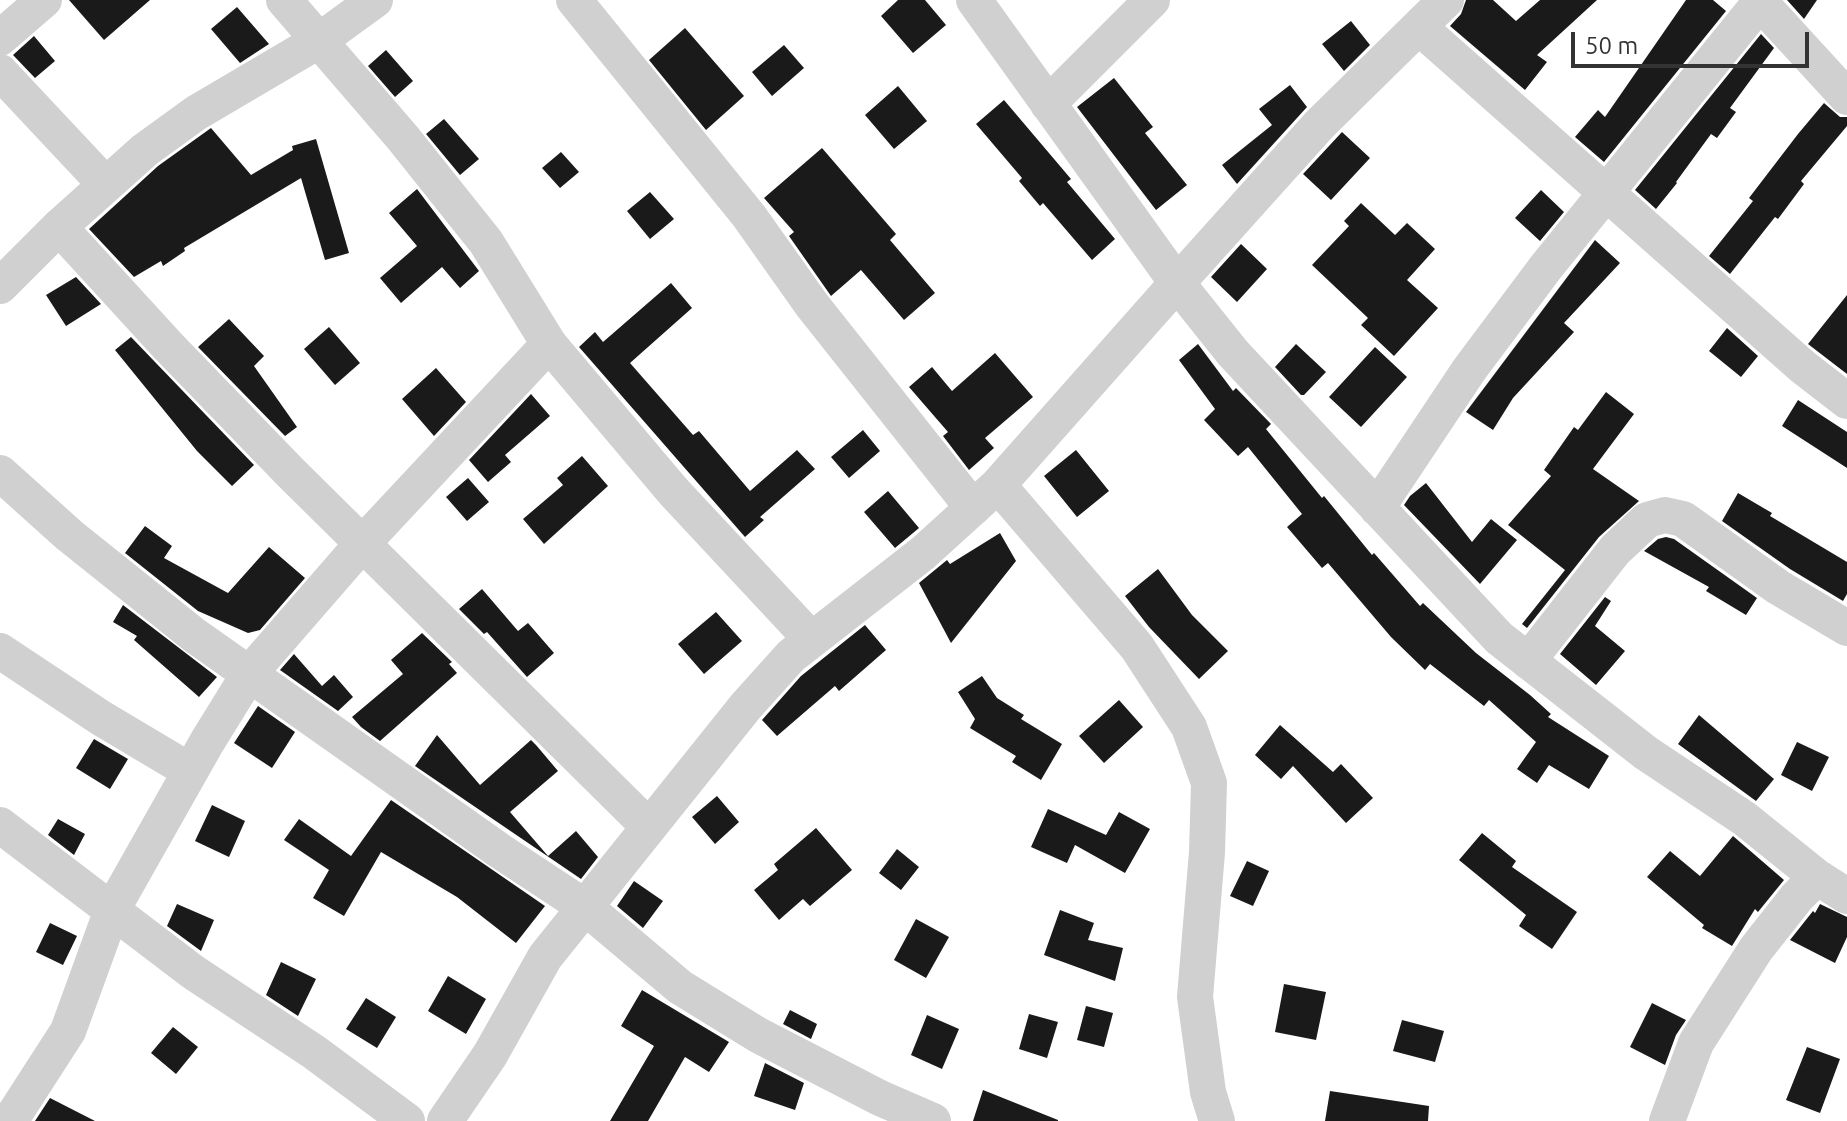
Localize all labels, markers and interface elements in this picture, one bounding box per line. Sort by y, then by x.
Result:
scale bar [1575,16,1813,66]
text: 50 m [1585,32,1638,59]

